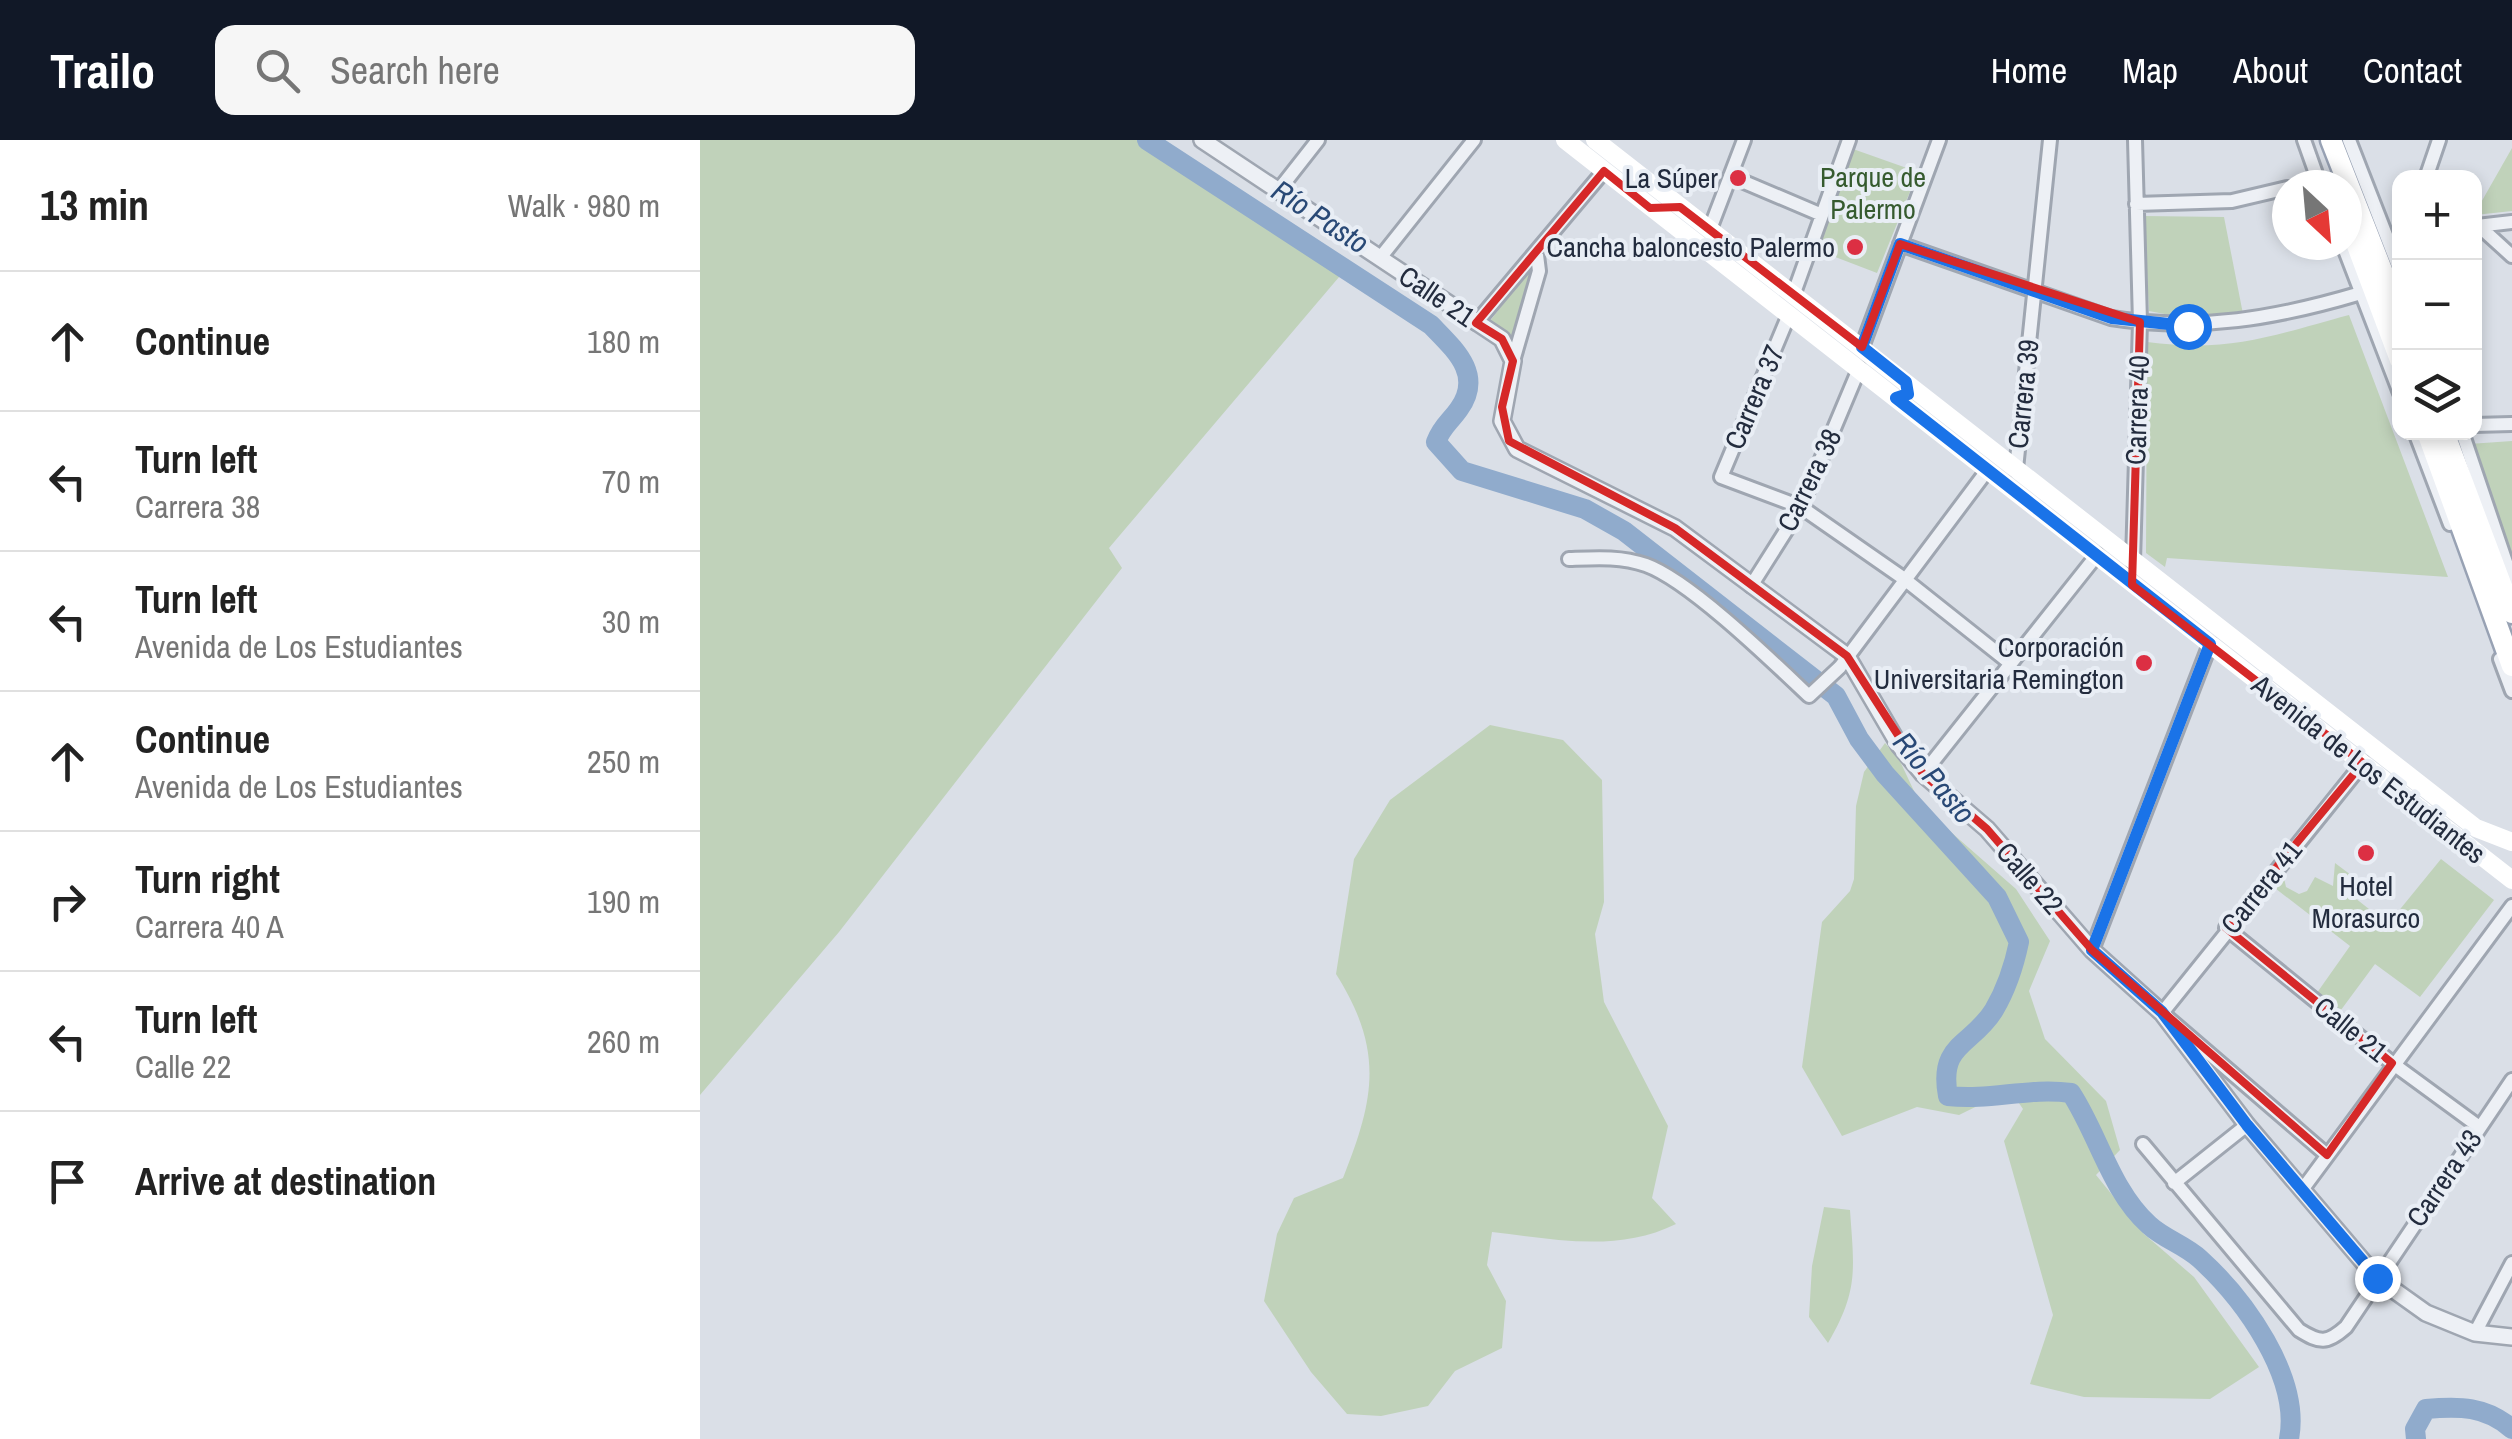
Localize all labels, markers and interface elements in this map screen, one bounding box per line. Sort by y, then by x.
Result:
search box [215,25,915,115]
text: Trailo [50,38,155,103]
icon: search [250,43,305,98]
text: Search here [330,45,500,96]
text: Home [1991,47,2067,94]
text: Map [2122,47,2178,94]
text: About [2233,47,2308,94]
text: Contact [2363,47,2462,94]
park label: Parque de Palermo [1820,158,1926,228]
place label: La Súper [1625,159,1718,197]
marker: La Súper [1727,167,1749,189]
water label: Río Pasto [1264,170,1377,262]
north arrow [2272,170,2362,260]
map controls [2392,170,2482,440]
button: + [2392,170,2482,260]
text: 13 min [40,177,149,233]
text: Walk · 980 m [508,184,660,227]
place label: Cancha baloncesto Palermo [1547,228,1835,266]
marker: Cancha baloncesto Palermo [1844,236,1866,258]
street label: Calle 21 [1391,257,1483,335]
button: − [2392,260,2482,350]
route start [2166,304,2212,350]
icon: ahead [40,314,95,369]
text: Continue [135,316,270,367]
text: 180 m [587,320,660,363]
street label: Carrera 39 [1998,337,2048,451]
street label: Carrera 37 [1715,339,1793,455]
button: layers [2392,350,2482,440]
street label: Carrera 40 [2116,355,2158,465]
street label: Carrera 38 [1768,422,1850,538]
text: Turn left [135,434,257,485]
icon: left [40,454,95,509]
text: 70 m [602,460,660,503]
text: Carrera 38 [135,485,260,528]
text: Turn left [135,574,257,625]
icon: left [40,594,95,649]
text: 30 m [602,600,660,643]
text: Avenida de Los Estudiantes [135,625,463,668]
place label: Corporación Universitaria Remington [1874,628,2124,698]
marker: Corporación Universitaria Remington [2133,652,2155,674]
street label: Avenida de Los Estudiantes [2243,665,2494,872]
text: Continue [135,714,270,765]
water label: Río Pasto [1885,723,1985,832]
icon: ahead [40,734,95,789]
text: 250 m [587,740,660,783]
text: Avenida de Los Estudiantes [135,765,463,808]
street label: Carrera 41 [2212,832,2310,942]
street label: Calle 22 [1988,834,2072,922]
marker: Hotel Morasurco [2355,842,2377,864]
text: Turn right [135,854,280,905]
place label: Hotel Morasurco [2312,867,2420,937]
icon: right [40,874,95,929]
text: 190 m [587,880,660,923]
text: Carrera 40 A [135,905,284,948]
street label: Calle 21 [2306,988,2396,1070]
text: Turn left [135,994,257,1045]
icon: left [40,1014,95,1069]
text: 260 m [587,1020,660,1063]
text: Calle 22 [135,1045,231,1088]
street label: Carrera 43 [2398,1122,2490,1234]
icon: arrive [40,1154,95,1209]
text: Arrive at destination [135,1156,436,1207]
route end [2355,1256,2401,1302]

